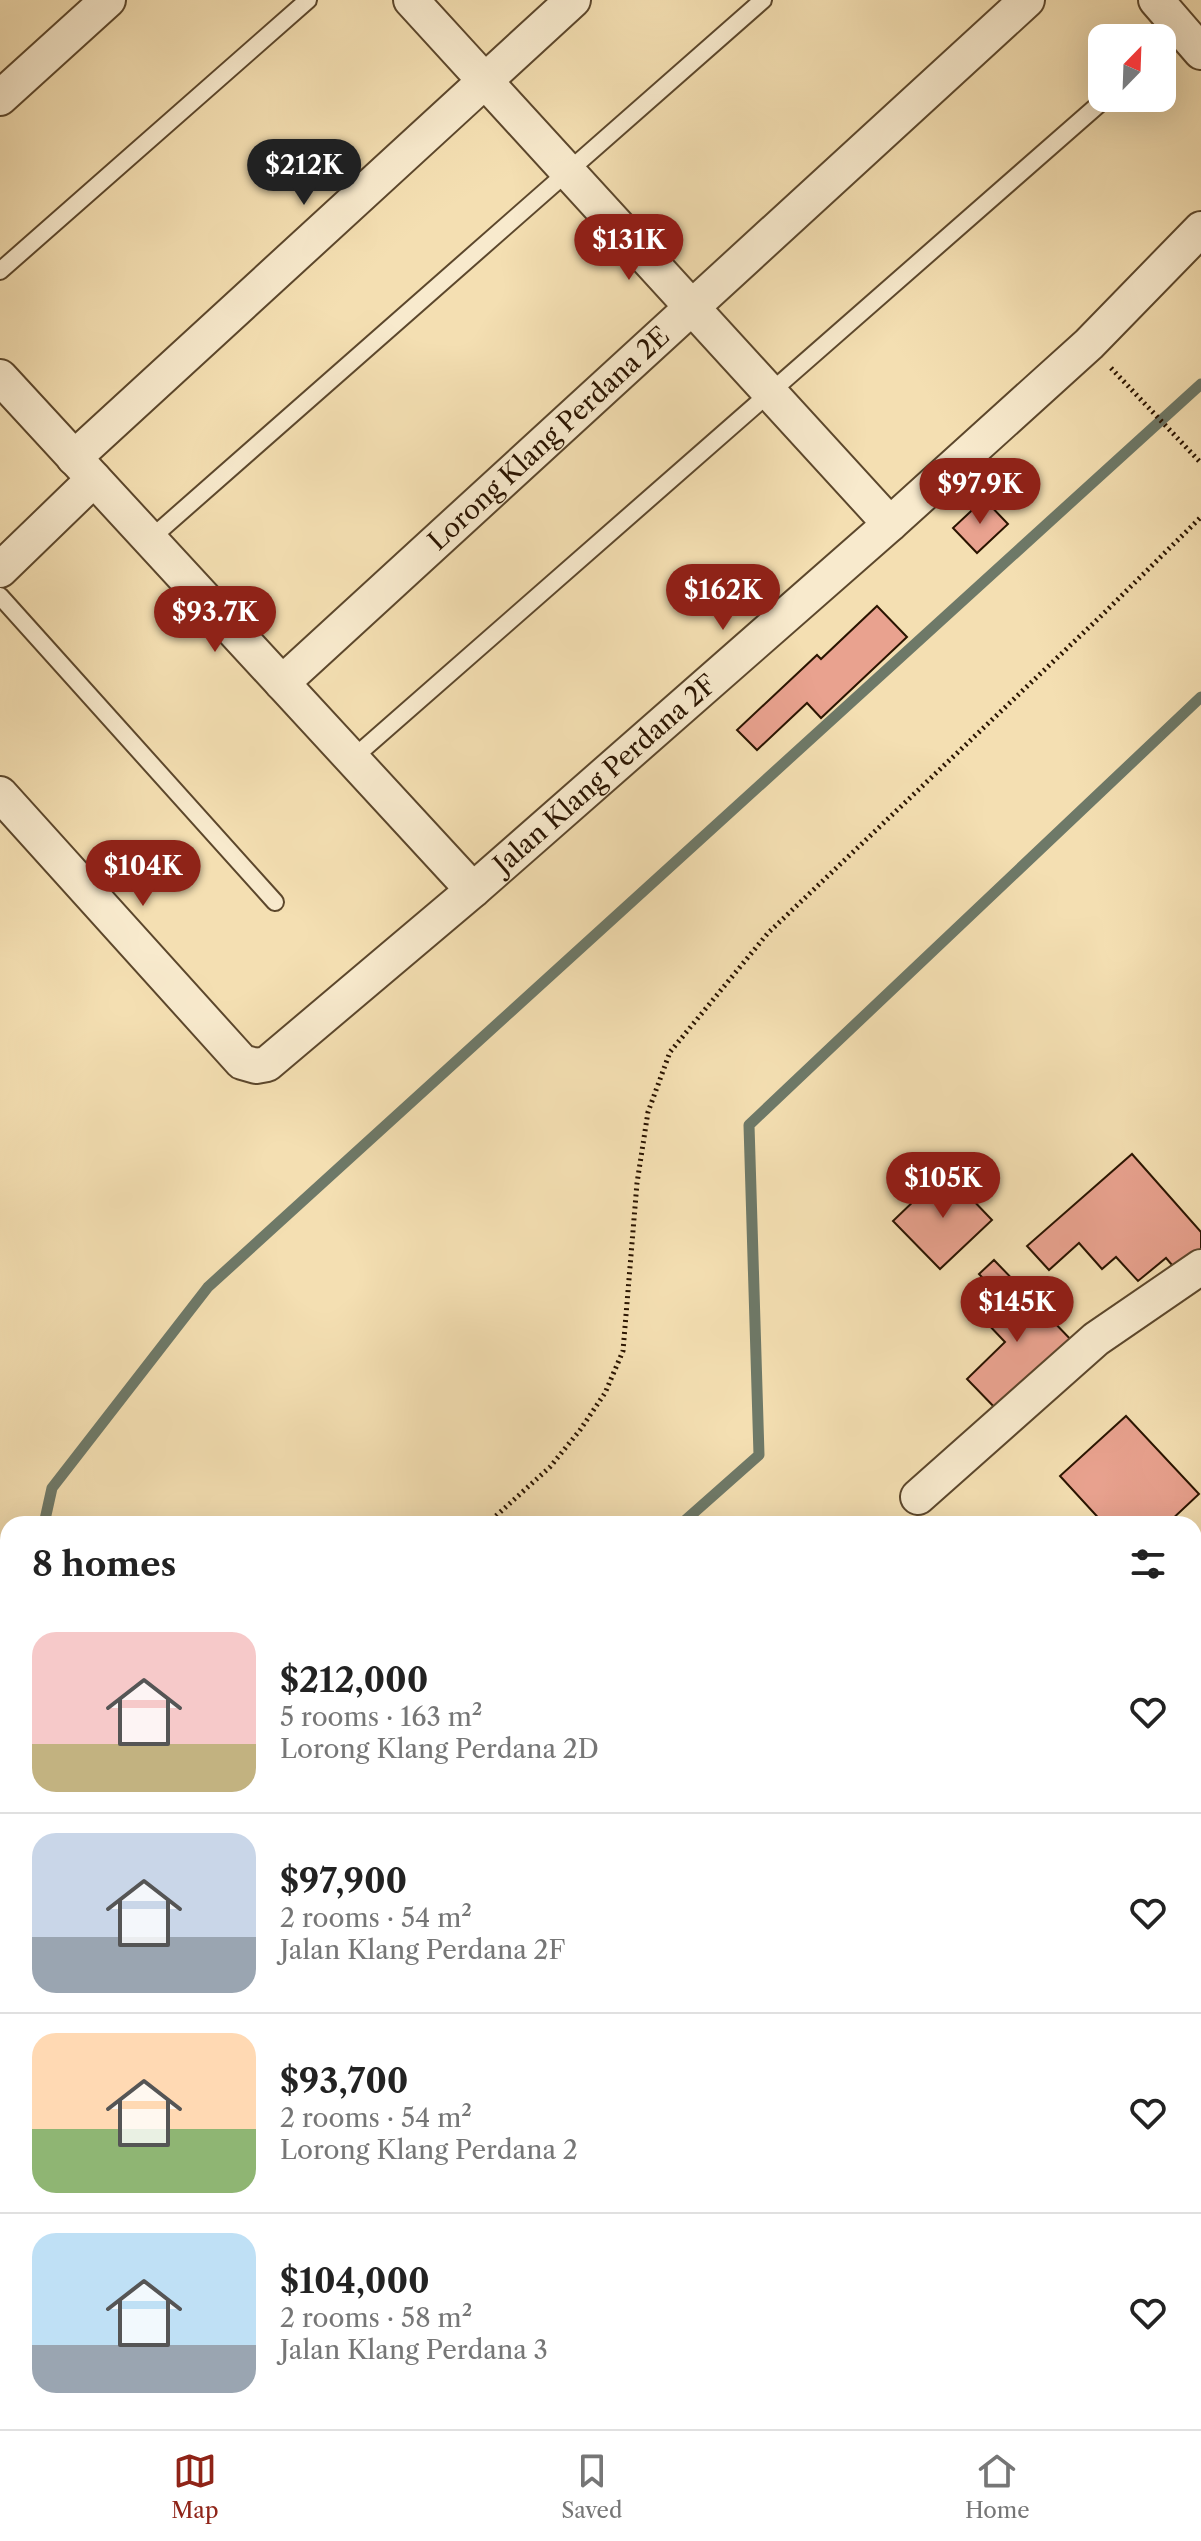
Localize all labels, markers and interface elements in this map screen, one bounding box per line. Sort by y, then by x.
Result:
north arrow [1088,24,1176,112]
map controls [1088,24,1176,112]
pin: $212K [248,139,360,207]
text: $212K [265,149,343,181]
pin: $131K [573,214,685,282]
text: $131K [592,224,666,256]
street label: Lorong Klang Perdana 2E [422,320,676,557]
pin: $97.9K [915,458,1045,526]
text: $97.9K [937,468,1023,500]
pin: $162K [667,564,779,632]
text: $162K [684,574,762,606]
pin: $93.7K [150,586,280,654]
text: $93.7K [172,596,258,628]
street label: Jalan Klang Perdana 2F [484,668,723,883]
pin: $104K [87,840,199,908]
text: $104K [104,850,182,882]
pin: $105K [887,1152,999,1220]
text: $105K [904,1162,982,1194]
pin: $145K [961,1276,1073,1344]
text: $145K [979,1286,1055,1318]
icon: filters [1126,1542,1170,1586]
text: 8 homes [32,1543,176,1585]
text: $212,000 [280,1659,428,1701]
icon: home [96,1664,192,1760]
icon: heart [1126,1690,1170,1734]
text: 5 rooms · 163 m² [280,1701,482,1733]
text: Lorong Klang Perdana 2D [280,1733,599,1765]
text: $97,900 [280,1860,407,1902]
icon: home [96,1865,192,1961]
icon: heart [1126,1891,1170,1935]
text: 2 rooms · 54 m² [280,1902,472,1934]
text: Jalan Klang Perdana 2F [280,1934,565,1966]
text: $93,700 [280,2060,408,2102]
icon: home [96,2065,192,2161]
icon: heart [1126,2091,1170,2135]
text: 2 rooms · 54 m² [280,2102,472,2134]
text: Lorong Klang Perdana 2 [280,2134,578,2166]
text: $104,000 [280,2260,430,2302]
icon: home [96,2265,192,2361]
icon: heart [1126,2291,1170,2335]
text: 2 rooms · 58 m² [280,2302,472,2334]
text: Jalan Klang Perdana 3 [280,2334,548,2366]
tab: Map [171,2449,219,2524]
tab: Saved [561,2449,622,2524]
tab: Home [965,2449,1030,2524]

